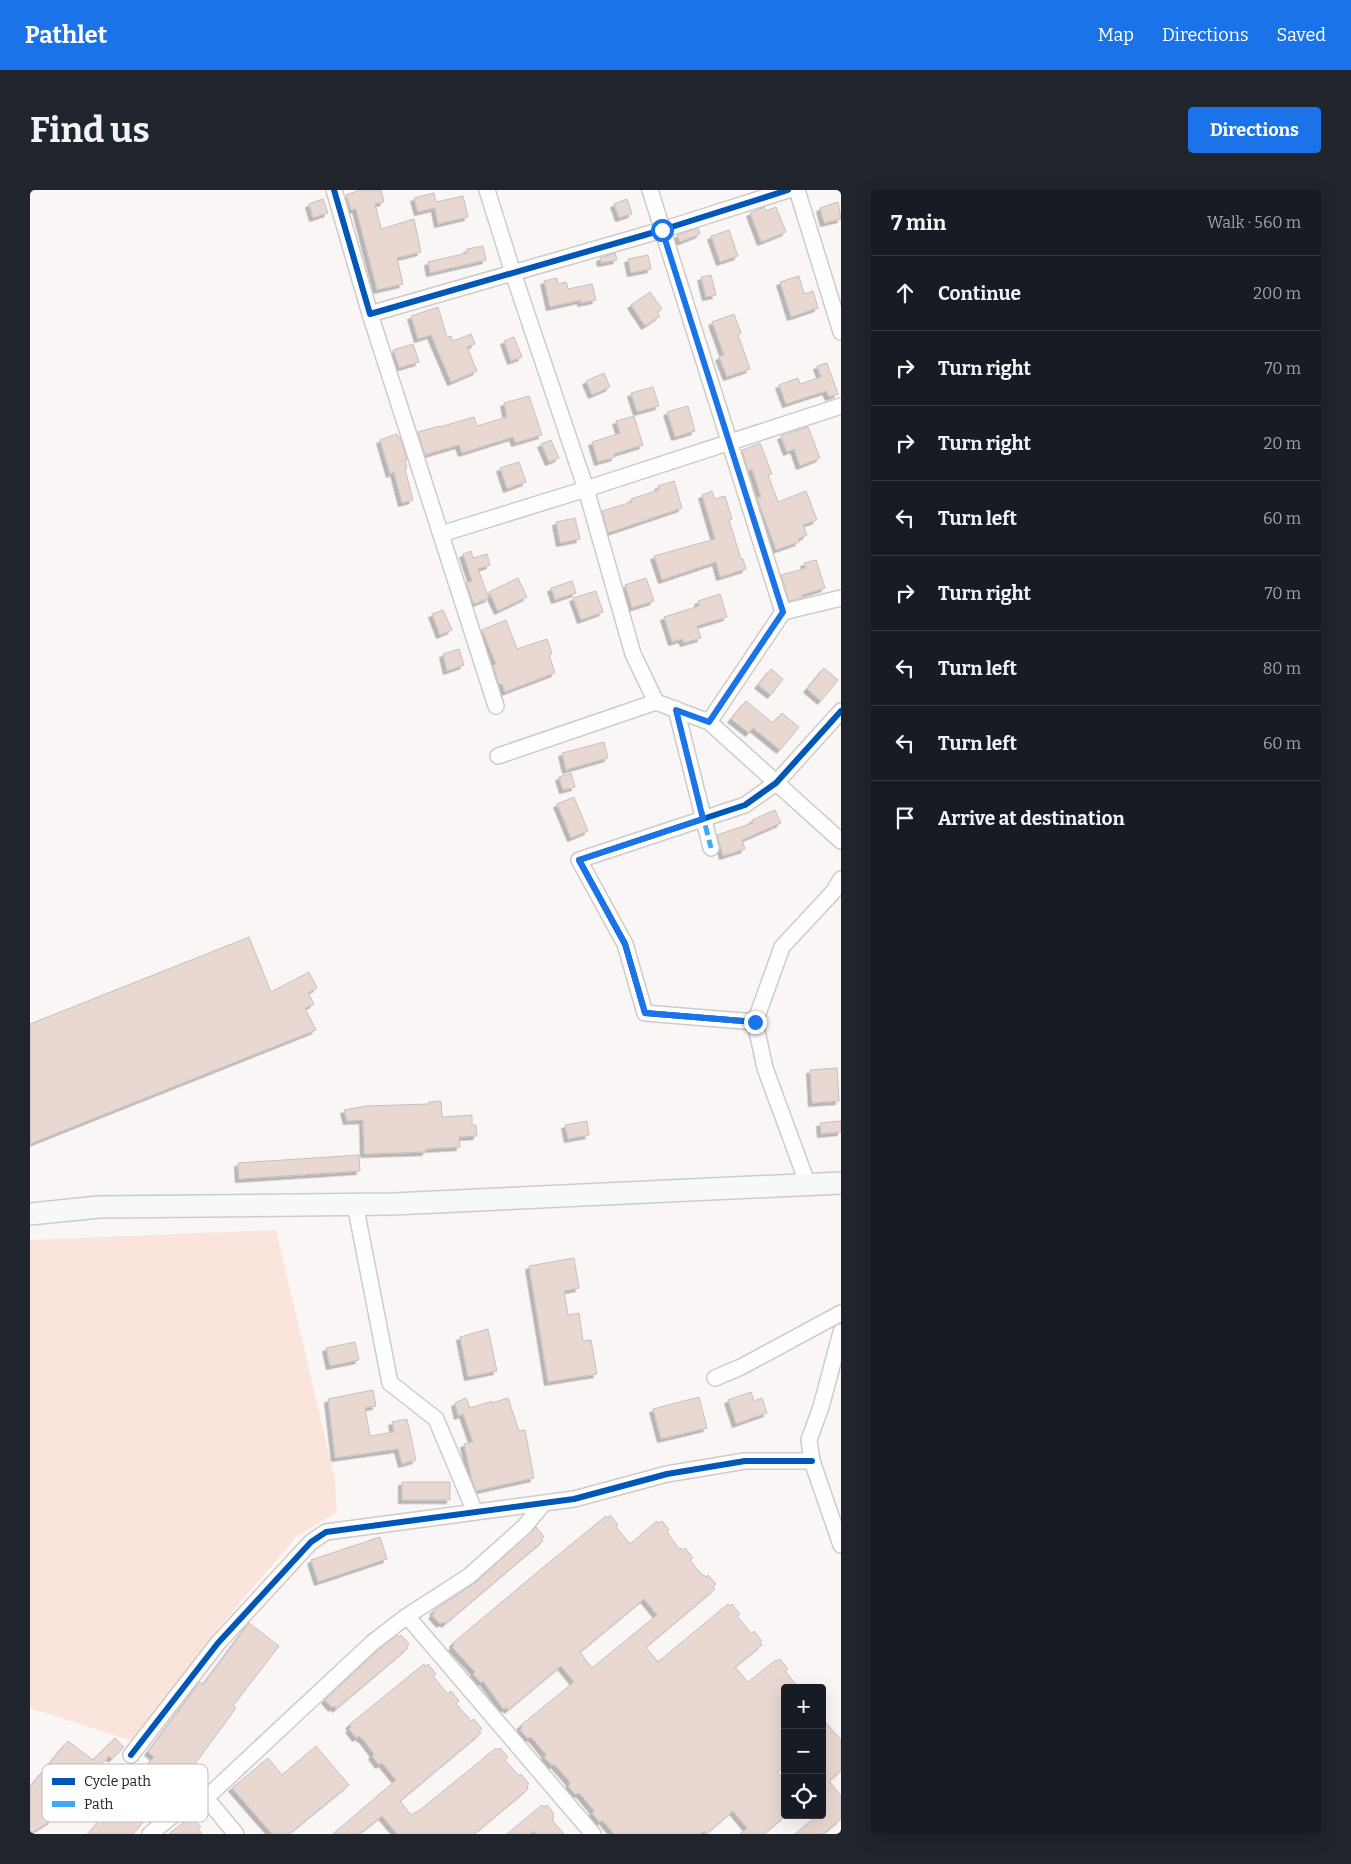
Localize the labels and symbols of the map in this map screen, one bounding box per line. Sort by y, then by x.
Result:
route start [651,219,674,242]
route end [744,1011,767,1034]
legend [42,1764,208,1822]
text: Cycle path [84,1773,151,1790]
text: Path [84,1796,114,1813]

